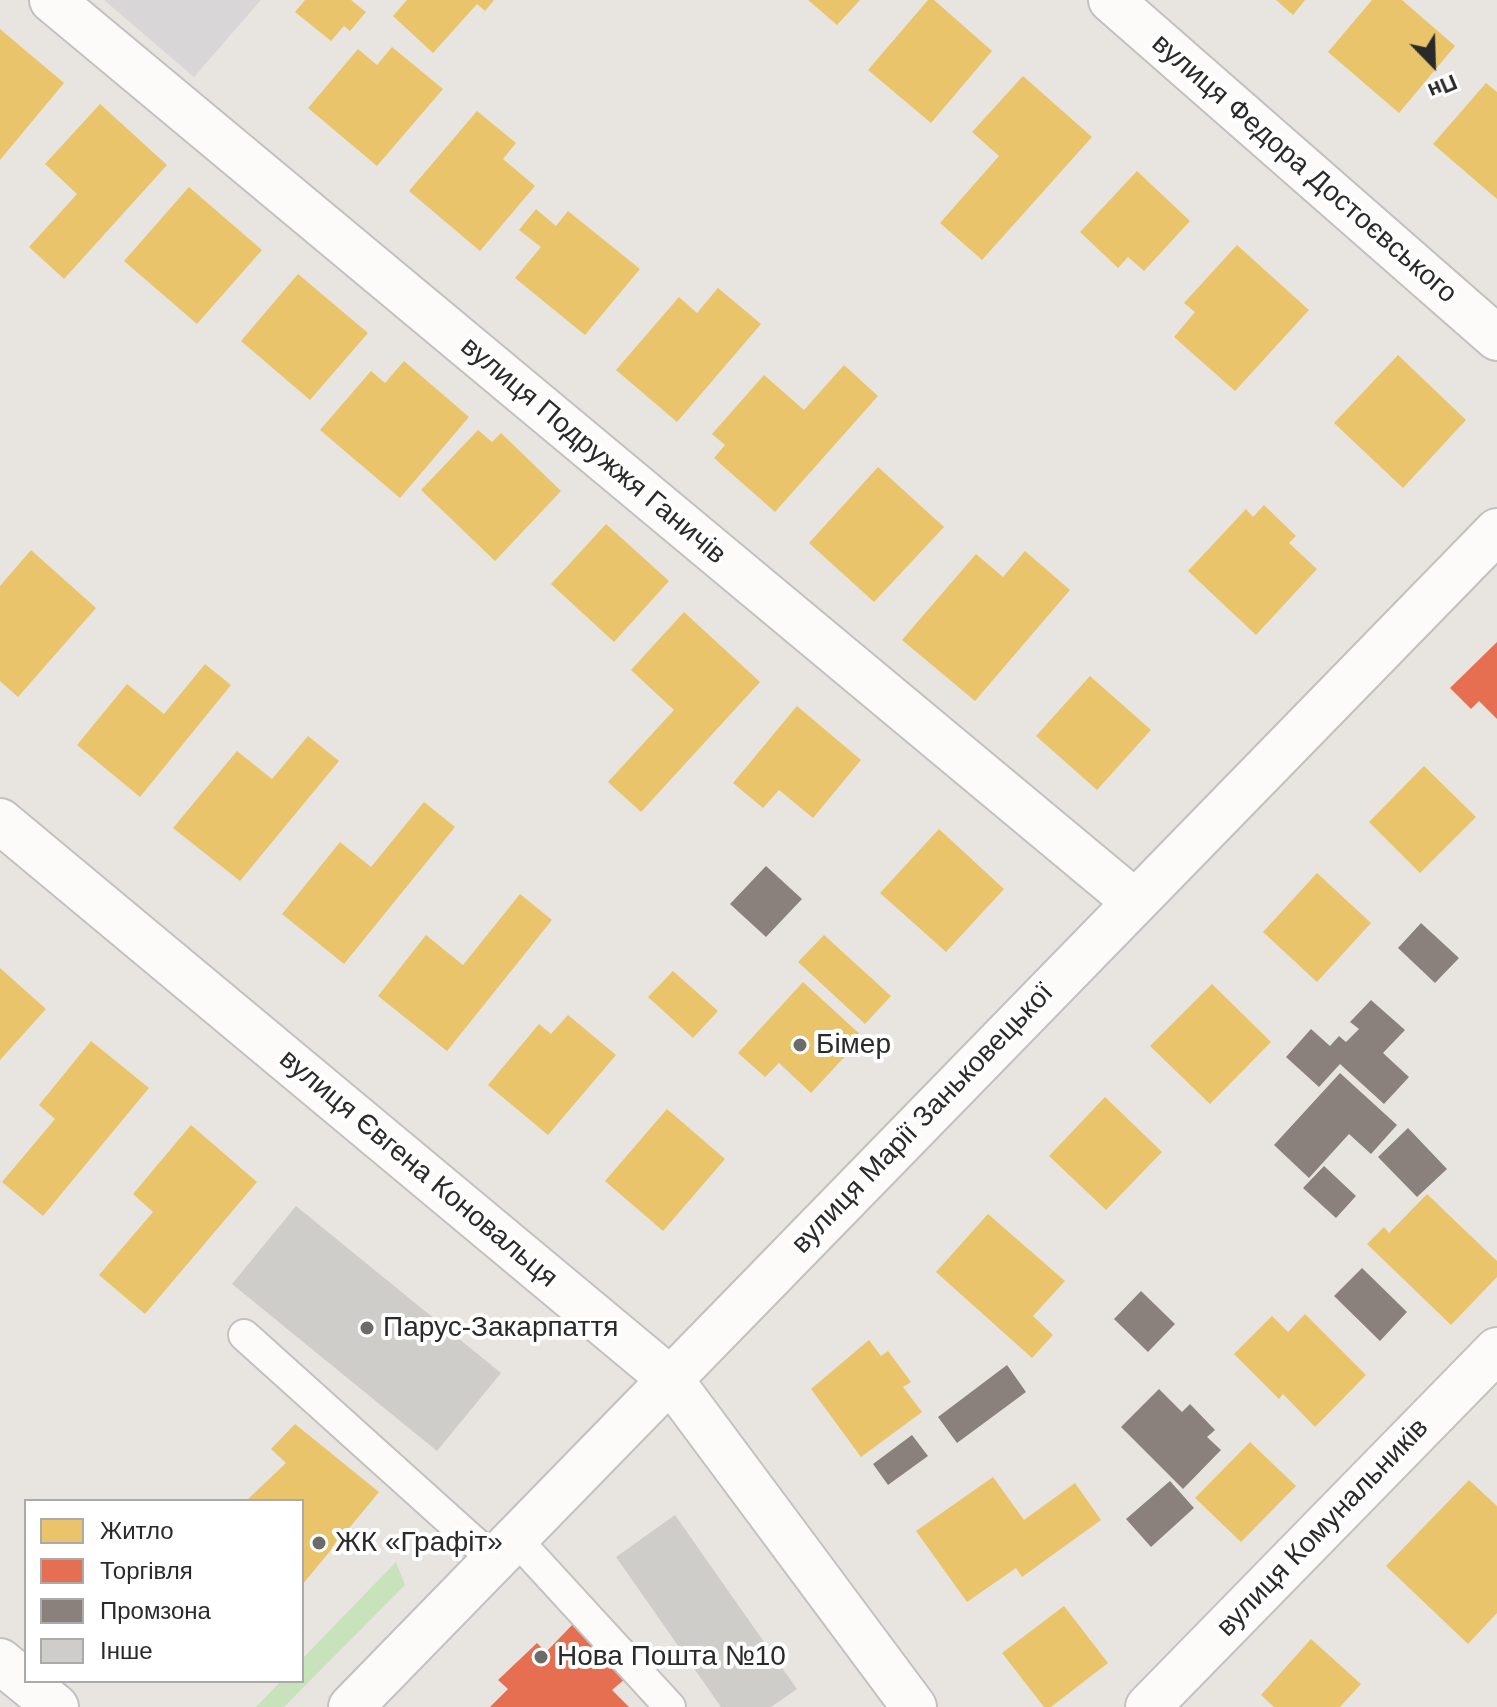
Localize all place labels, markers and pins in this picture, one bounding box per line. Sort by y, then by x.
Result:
place label: Бімер [816,1028,891,1062]
marker: Бімер [791,1036,809,1054]
place label: Парус-Закарпаття [383,1311,618,1345]
marker: Парус-Закарпаття [358,1319,376,1337]
place label: ЖК «Графіт» [335,1526,503,1560]
marker: ЖК «Графіт» [310,1534,328,1552]
place label: Нова Пошта №10 [557,1640,786,1674]
marker: Нова Пошта №10 [532,1648,550,1666]

